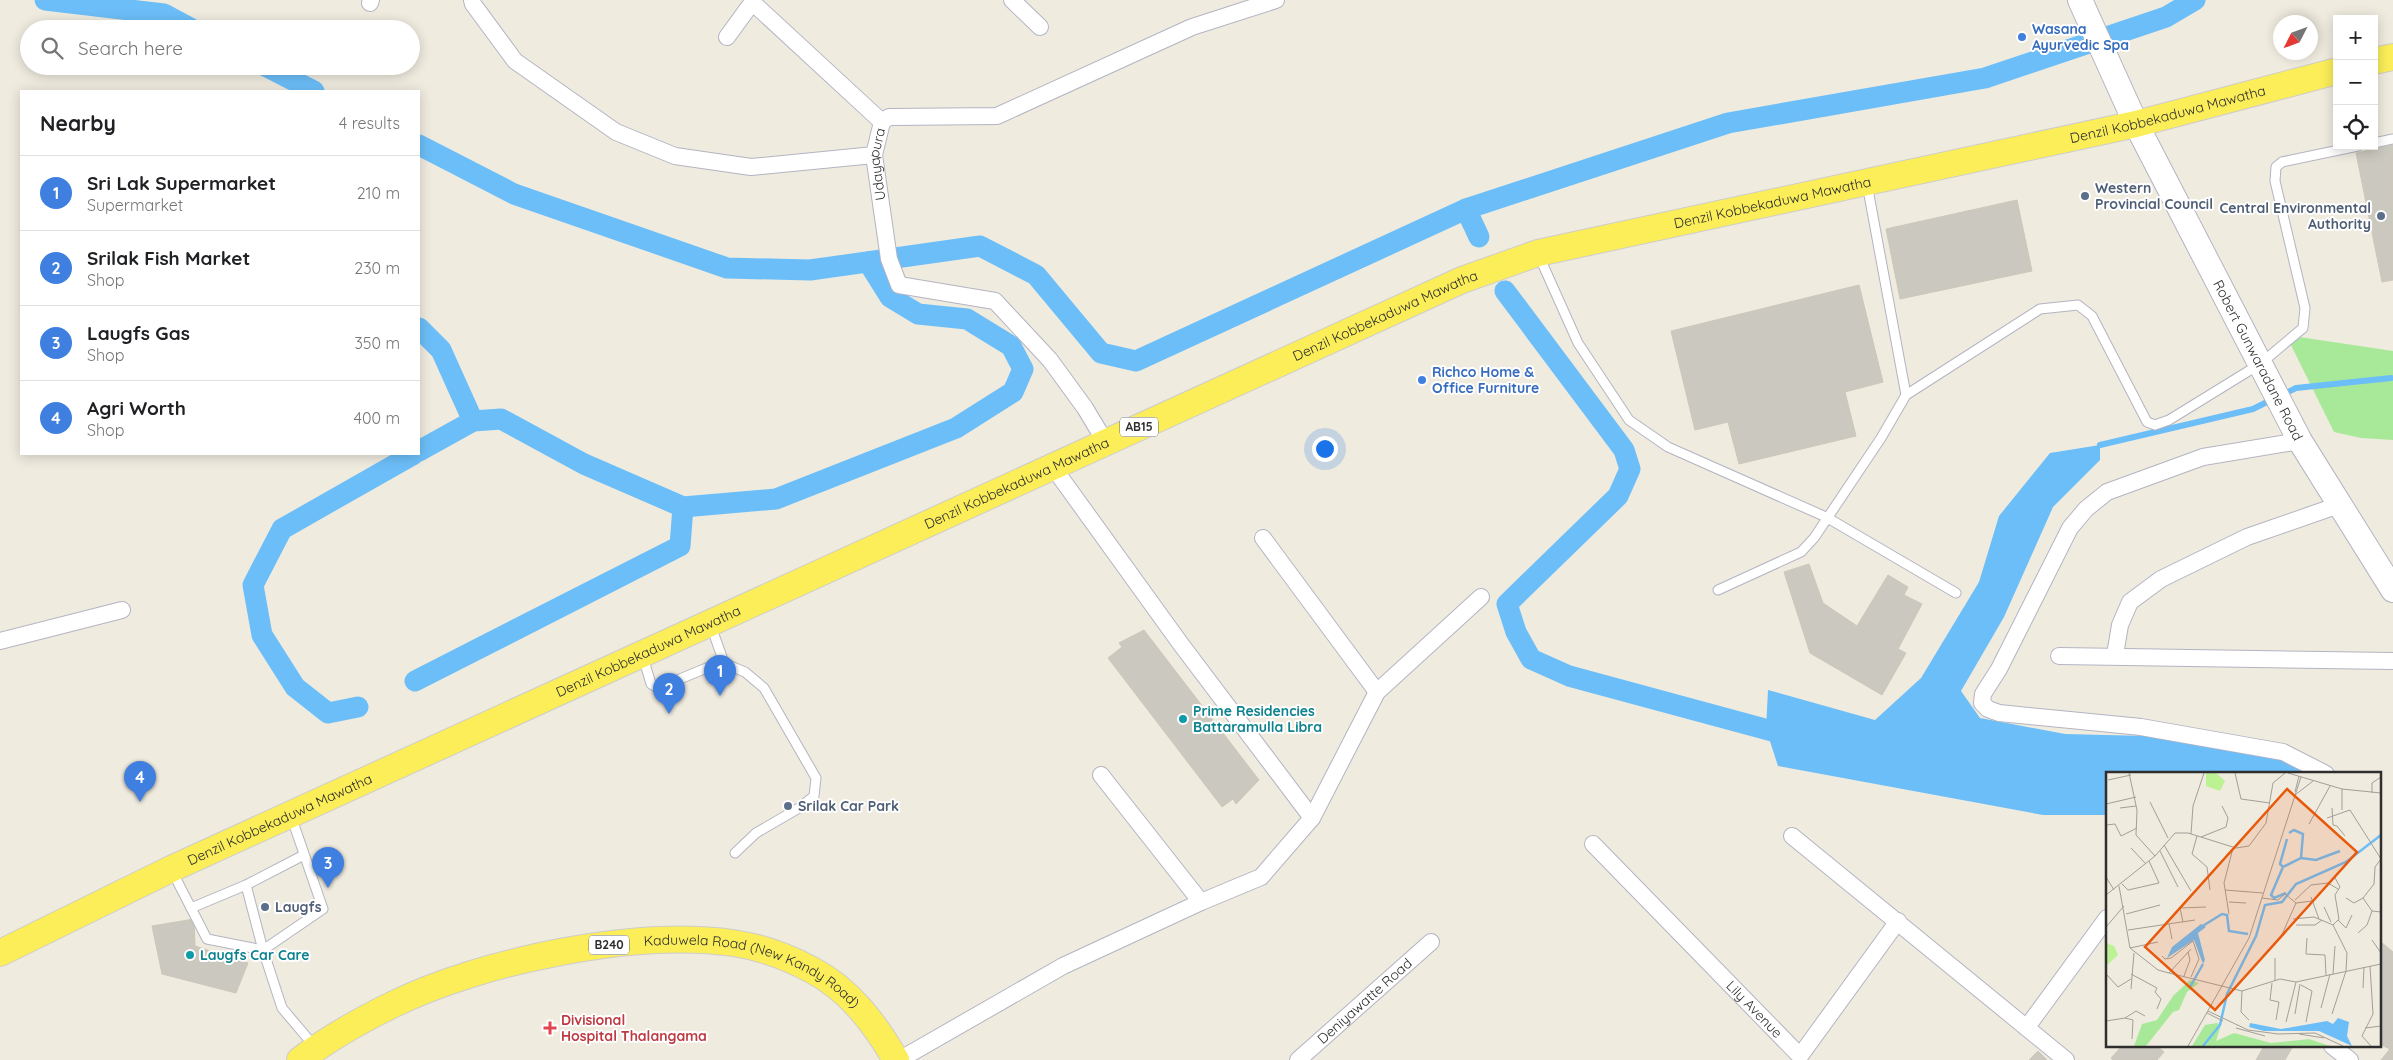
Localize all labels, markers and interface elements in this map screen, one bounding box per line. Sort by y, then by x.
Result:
north arrow [2273,15,2318,60]
map controls [2333,15,2378,150]
button: + [2333,15,2378,60]
search box [20,20,420,75]
place label: Wasana Ayurvedic Spa [2032,20,2129,54]
marker: Wasana Ayurvedic Spa [2016,31,2028,43]
icon: search [38,34,66,62]
text: Search here [78,36,183,60]
button: − [2333,60,2378,105]
street label: Denzil Kobbekaduwa Mawatha [2068,81,2268,147]
button: locate [2333,105,2378,150]
text: Nearby [40,110,116,136]
text: 4 results [339,113,400,133]
street label: Udayapura [865,126,889,202]
text: Sri Lak Supermarket [87,171,276,195]
street label: Denzil Kobbekaduwa Mawatha [1672,172,1873,232]
place label: Western Provincial Council [2095,179,2213,213]
text: 1 [53,183,59,203]
text: 210 m [357,183,400,203]
marker: Western Provincial Council [2079,190,2091,202]
text: Supermarket [87,195,183,215]
place label: Central Environmental Authority [2219,199,2371,233]
marker: Central Environmental Authority [2375,210,2387,222]
text: Srilak Fish Market [87,246,250,270]
text: 2 [51,258,61,278]
text: 230 m [354,258,400,278]
street label: Denzil Kobbekaduwa Mawatha [1290,266,1480,365]
text: Shop [87,270,124,290]
street label: Robert Gunwaradane Road [2209,277,2307,444]
text: Laugfs Gas [87,321,190,345]
text: 3 [52,333,60,353]
text: 350 m [354,333,400,353]
text: Shop [87,345,124,365]
place label: Richco Home & Office Furniture [1432,363,1539,397]
marker: Richco Home & Office Furniture [1416,374,1428,386]
text: Agri Worth [87,396,186,420]
text: 4 [51,408,61,428]
text: 400 m [354,408,400,428]
road number: AB15 [1120,418,1158,437]
text: Shop [87,420,124,440]
street label: Denzil Kobbekaduwa Mawatha [921,433,1112,533]
your location [1312,436,1338,462]
street label: Denzil Kobbekaduwa Mawatha [553,601,743,701]
pin: 1 [704,655,736,696]
pin: 2 [653,673,685,714]
place label: Prime Residencies Battaramulla Libra [1193,702,1322,736]
marker: Prime Residencies Battaramulla Libra [1177,713,1189,725]
pin: 4 [124,761,156,802]
street label: Denzil Kobbekaduwa Mawatha [184,769,375,869]
inset map [2106,772,2380,1048]
place label: Srilak Car Park [798,797,899,815]
marker: Srilak Car Park [782,800,794,812]
pin: 3 [312,847,344,888]
place label: Laugfs [275,898,322,916]
marker: Laugfs [259,901,271,913]
street label: Kaduwela Road (New Kandy Road) [643,931,864,1012]
road number: B240 [589,936,629,954]
place label: Laugfs Car Care [200,946,309,964]
marker: Laugfs Car Care [184,949,196,961]
street label: Deniyawatte Road [1314,954,1416,1048]
street label: Lily Avenue [1722,977,1786,1042]
place label: Divisional Hospital Thalangama [561,1011,707,1045]
marker: Divisional Hospital Thalangama [543,1021,557,1035]

